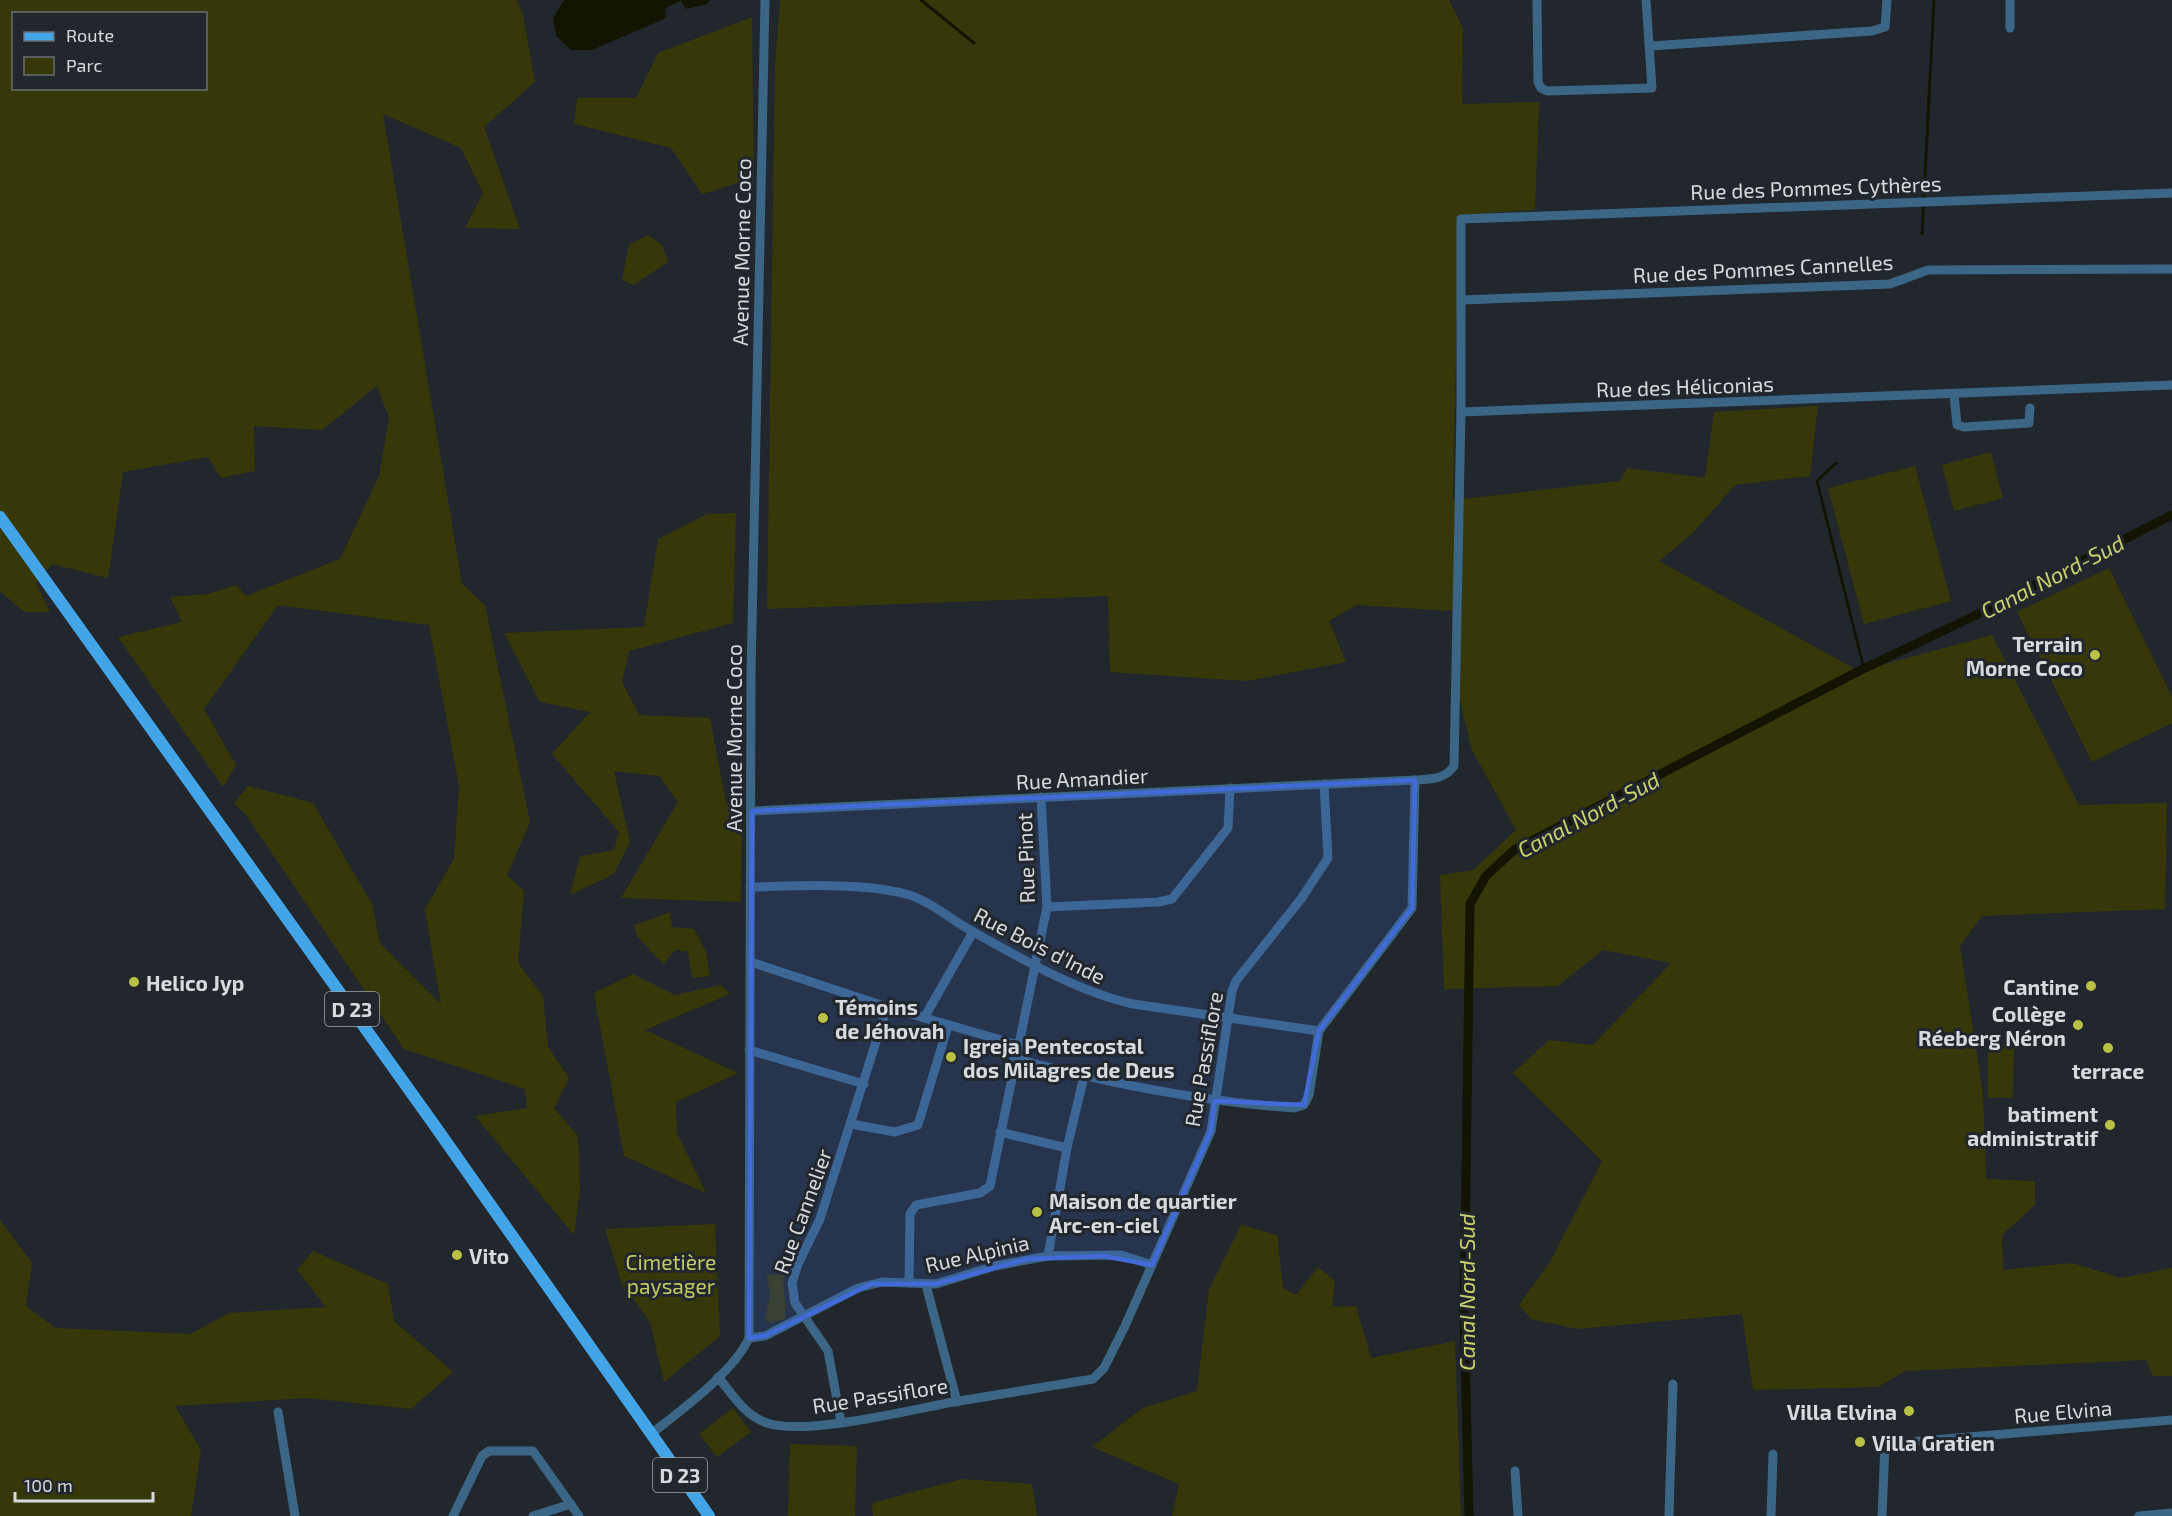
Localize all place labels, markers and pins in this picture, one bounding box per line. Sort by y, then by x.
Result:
place label: Terrain Morne Coco [1966,631,2083,680]
marker: Terrain Morne Coco [2088,648,2102,662]
place label: Helico Jyp [146,970,244,996]
place label: Cantine [2003,974,2079,999]
marker: Helico Jyp [127,975,141,989]
marker: Cantine [2084,979,2098,993]
place label: Témoins de Jéhovah [835,994,944,1043]
place label: Collège Réeberg Néron [1918,1001,2066,1050]
marker: Témoins de Jéhovah [816,1011,830,1025]
marker: Collège Réeberg Néron [2071,1018,2085,1032]
place label: Igreja Pentecostal dos Milagres de Deus [963,1033,1175,1082]
marker: terrace [2101,1041,2115,1055]
marker: Igreja Pentecostal dos Milagres de Deus [944,1050,958,1064]
place label: terrace [2072,1058,2144,1083]
place label: batiment administratif [1967,1101,2099,1150]
marker: batiment administratif [2103,1118,2117,1132]
place label: Maison de quartier Arc-en-ciel [1049,1188,1237,1237]
marker: Maison de quartier Arc-en-ciel [1030,1205,1044,1219]
place label: Vito [469,1243,509,1268]
marker: Vito [450,1248,464,1262]
place label: Villa Elvina [1787,1399,1897,1424]
marker: Villa Elvina [1902,1404,1916,1418]
place label: Villa Gratien [1872,1430,1995,1455]
marker: Villa Gratien [1853,1435,1867,1449]

